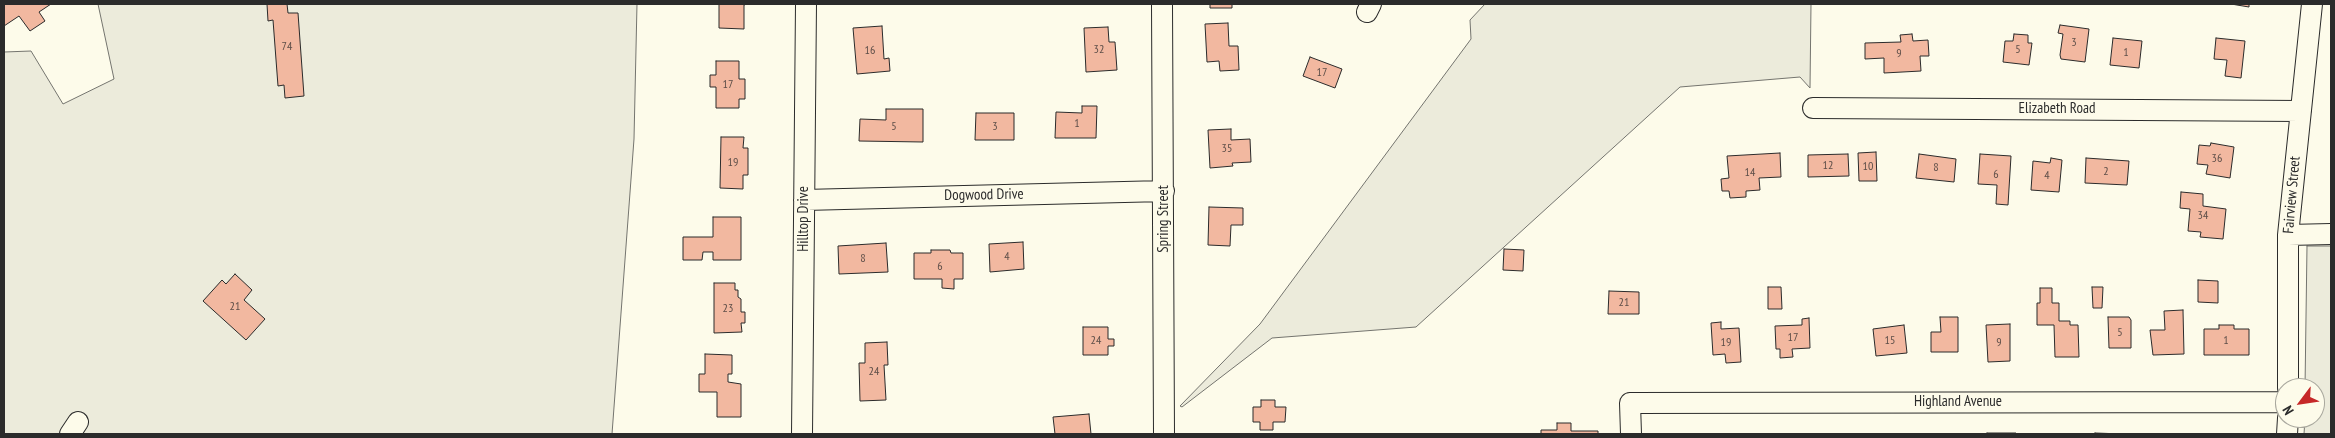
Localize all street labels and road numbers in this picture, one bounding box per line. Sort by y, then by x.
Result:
street label: Elizabeth Road [2019,100,2095,118]
street label: Fairview Street [2280,155,2304,235]
street label: Dogwood Drive [944,185,1024,205]
street label: Spring Street [1155,185,1173,253]
street label: Hilltop Drive [795,186,813,252]
street label: Highland Avenue [1914,393,2002,411]

